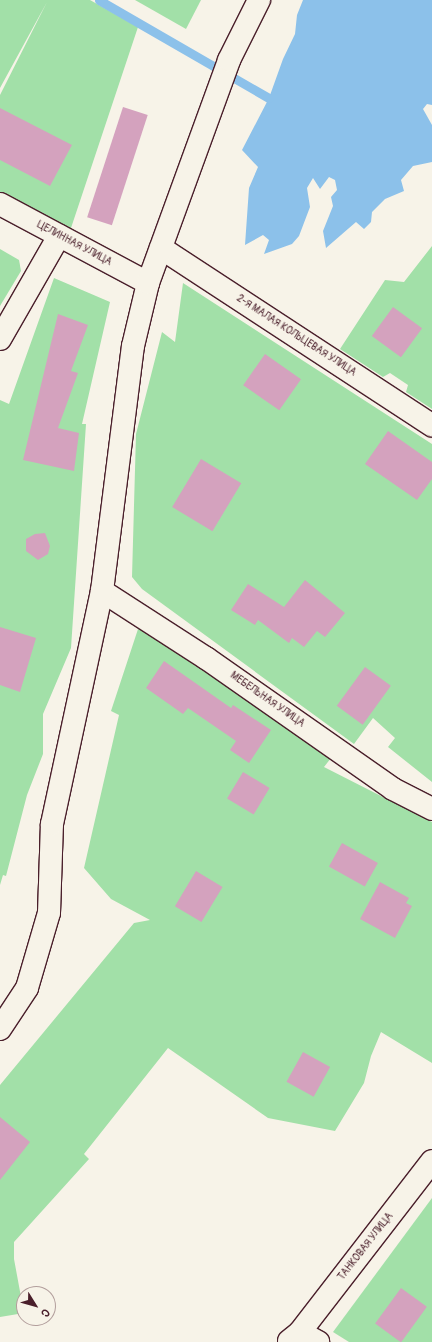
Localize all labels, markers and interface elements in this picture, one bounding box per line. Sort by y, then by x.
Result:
street label: ЦЕЛИННАЯ УЛИЦА [35,219,113,269]
street label: 2-Я МАЛАЯ КОЛЬЦЕВАЯ УЛИЦА [234,293,358,379]
street label: МЕБЕЛЬНАЯ УЛИЦА [228,670,306,730]
street label: ТАНКОВАЯ УЛИЦА [336,1211,396,1283]
north arrow [16,1286,56,1326]
text: С [38,1306,52,1320]

